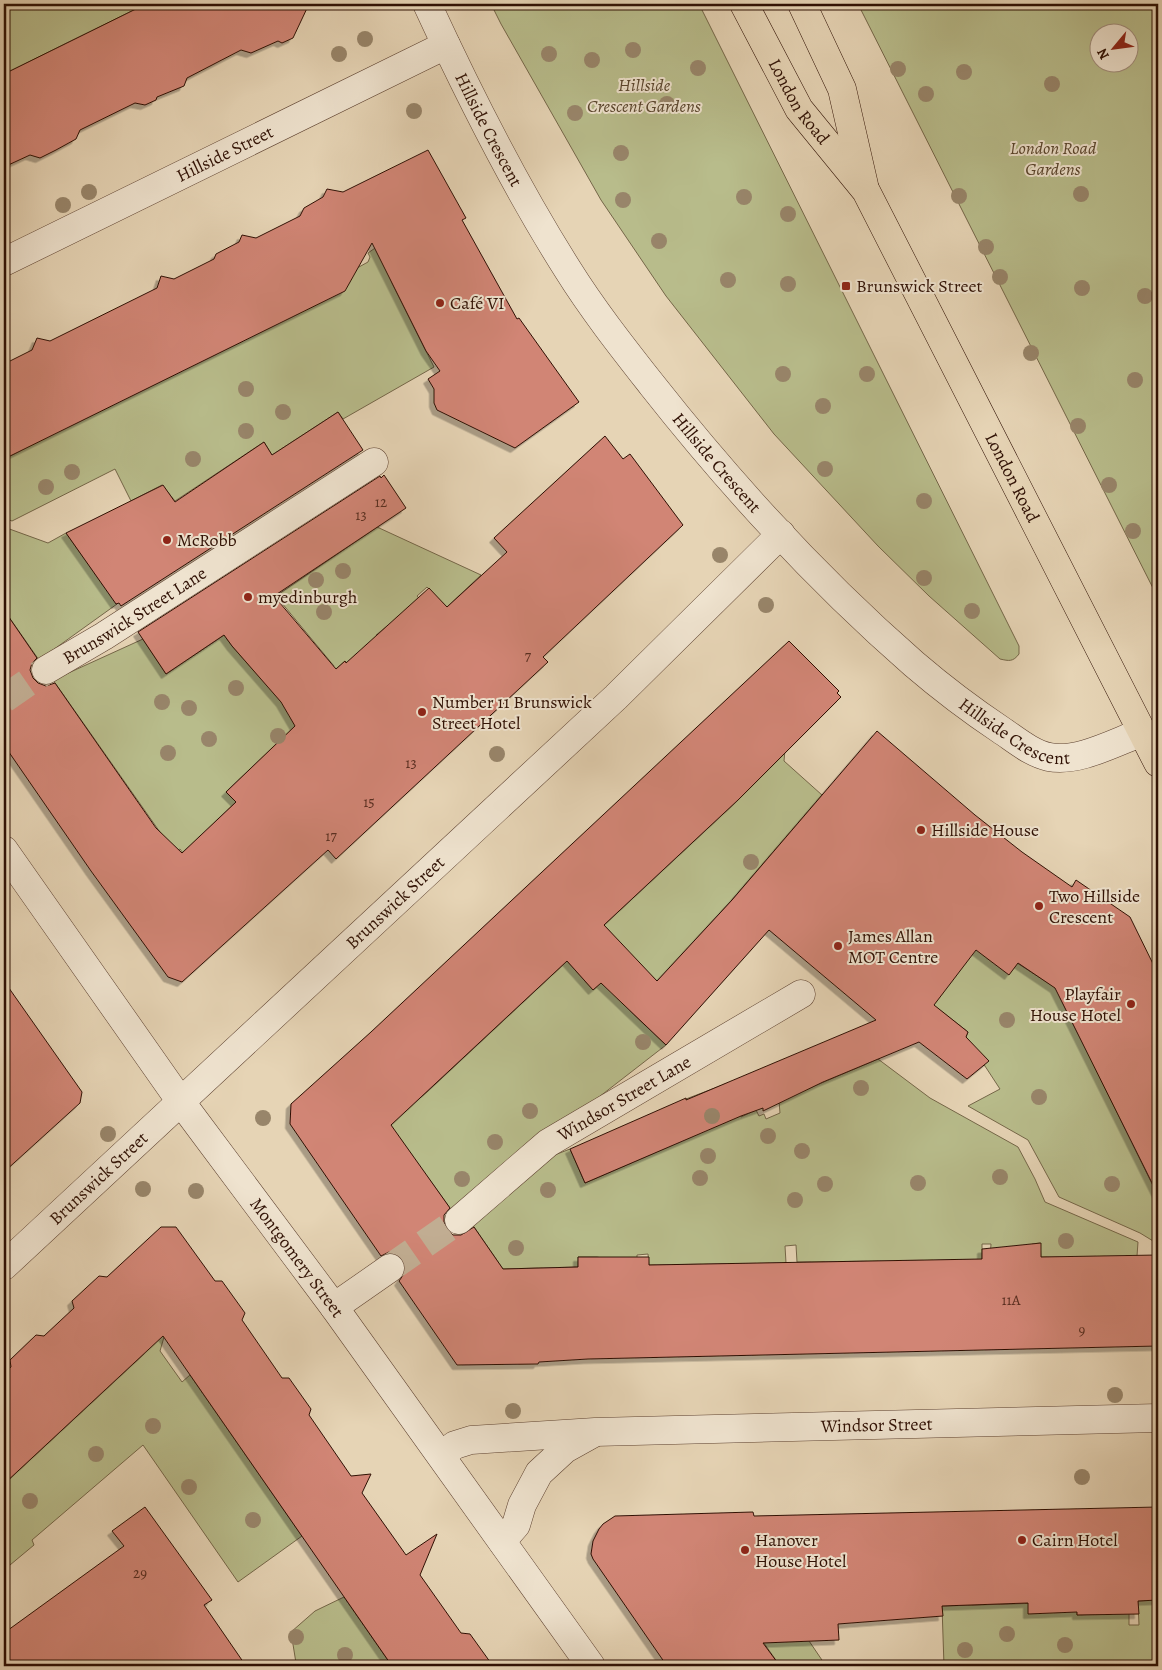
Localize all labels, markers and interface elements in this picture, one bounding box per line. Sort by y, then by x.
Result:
north arrow [1090,22,1140,72]
text: N [1092,45,1114,63]
street label: London Road [763,54,835,150]
street label: Hillside Crescent [449,69,528,191]
park label: Hillside Crescent Gardens [587,73,701,118]
street label: Hillside Street [172,120,277,188]
park label: London Road Gardens [1010,136,1097,181]
place label: Brunswick Street [856,274,983,298]
marker: Brunswick Street [840,280,852,292]
place label: Café VI [450,291,504,315]
marker: Café VI [434,297,446,309]
street label: Hillside Crescent [667,408,767,518]
street label: London Road [979,429,1045,527]
house number: 12 [375,492,387,512]
house number: 13 [355,505,367,525]
place label: McRobb [177,528,237,552]
marker: McRobb [161,534,173,546]
street label: Brunswick Street Lane [58,561,211,670]
place label: myedinburgh [258,585,358,609]
marker: myedinburgh [242,591,254,603]
house number: 7 [525,646,532,666]
place label: Number 11 Brunswick Street Hotel [432,690,592,735]
street label: Hillside Crescent [954,692,1071,770]
marker: Number 11 Brunswick Street Hotel [416,706,428,718]
house number: 13 [405,753,417,773]
house number: 15 [363,792,375,812]
place label: Hillside House [931,818,1039,842]
marker: Hillside House [915,824,927,836]
house number: 17 [325,826,337,846]
street label: Brunswick Street [341,850,450,954]
place label: Two Hillside Crescent [1049,884,1140,929]
marker: Two Hillside Crescent [1033,900,1045,912]
place label: James Allan MOT Centre [848,924,938,969]
marker: James Allan MOT Centre [832,940,844,952]
place label: Playfair House Hotel [1030,982,1122,1027]
marker: Playfair House Hotel [1125,998,1137,1010]
street label: Windsor Street Lane [552,1050,695,1147]
street label: Brunswick Street [44,1126,153,1230]
street label: Montgomery Street [244,1193,350,1322]
house number: 11A [1001,1290,1021,1310]
house number: 9 [1079,1320,1086,1340]
street label: Windsor Street [820,1412,933,1438]
place label: Hanover House Hotel [755,1528,847,1573]
place label: Cairn Hotel [1032,1528,1118,1552]
marker: Cairn Hotel [1016,1534,1028,1546]
marker: Hanover House Hotel [739,1544,751,1556]
house number: 29 [133,1563,147,1583]

